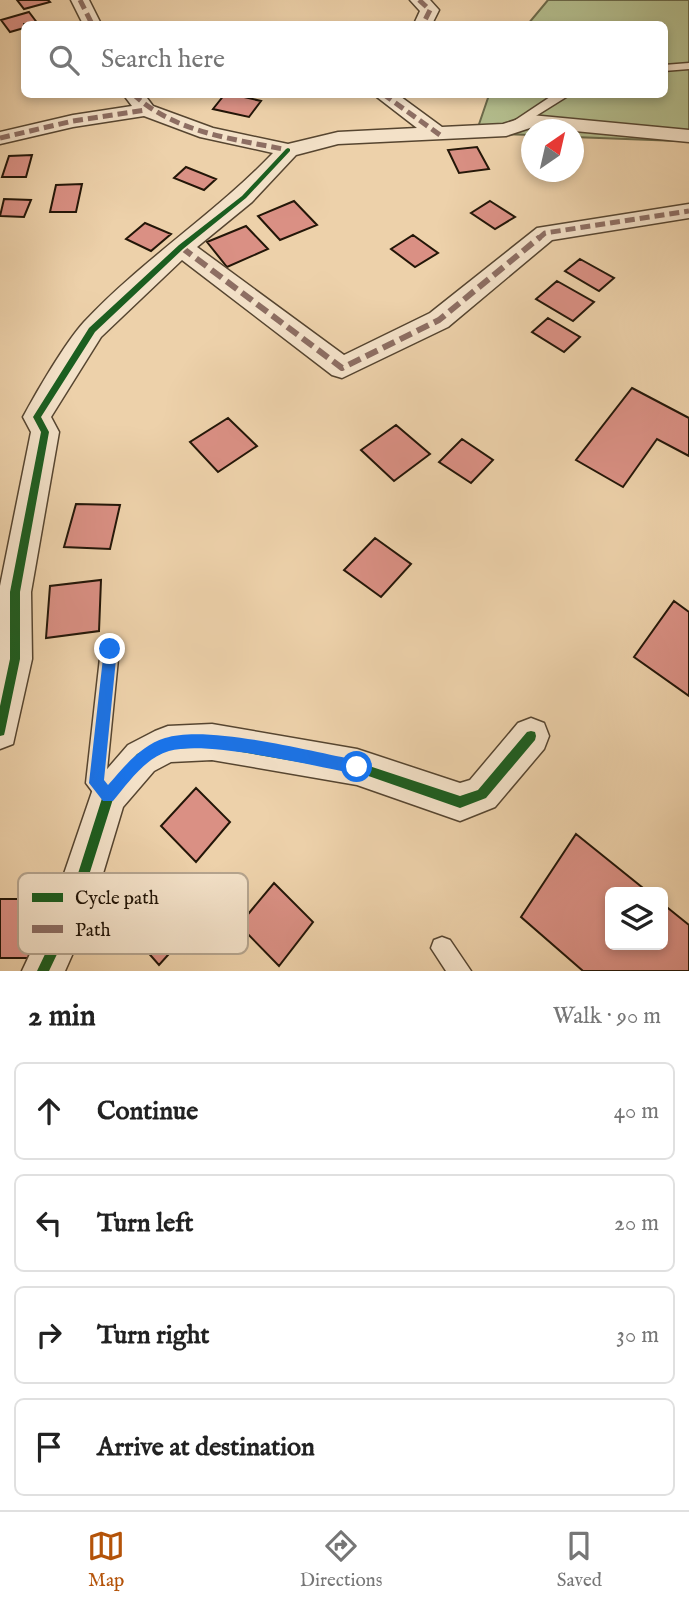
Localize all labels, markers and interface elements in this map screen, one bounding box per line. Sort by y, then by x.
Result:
search box [21,21,668,98]
icon: search [45,41,83,79]
text: Search here [101,43,225,76]
north arrow [521,119,584,182]
route end [94,633,125,664]
route start [341,751,372,782]
legend [18,873,248,954]
text: Cycle path [75,887,159,911]
map controls [605,887,668,950]
button: layers [605,887,668,950]
text: Path [75,919,111,943]
text: 2 min [28,998,96,1036]
text: Walk · 90 m [553,1002,661,1031]
icon: ahead [30,1092,68,1130]
text: Continue [97,1095,198,1128]
text: 40 m [614,1097,659,1126]
icon: left [30,1204,68,1242]
text: Turn left [97,1207,194,1240]
text: 20 m [614,1209,659,1238]
icon: right [30,1316,68,1354]
text: Turn right [97,1319,210,1352]
text: 30 m [616,1321,659,1350]
icon: arrive [30,1428,68,1466]
text: Arrive at destination [97,1431,315,1464]
tab: Map [87,1527,125,1593]
tab: Directions [300,1527,382,1593]
tab: Saved [557,1527,602,1593]

